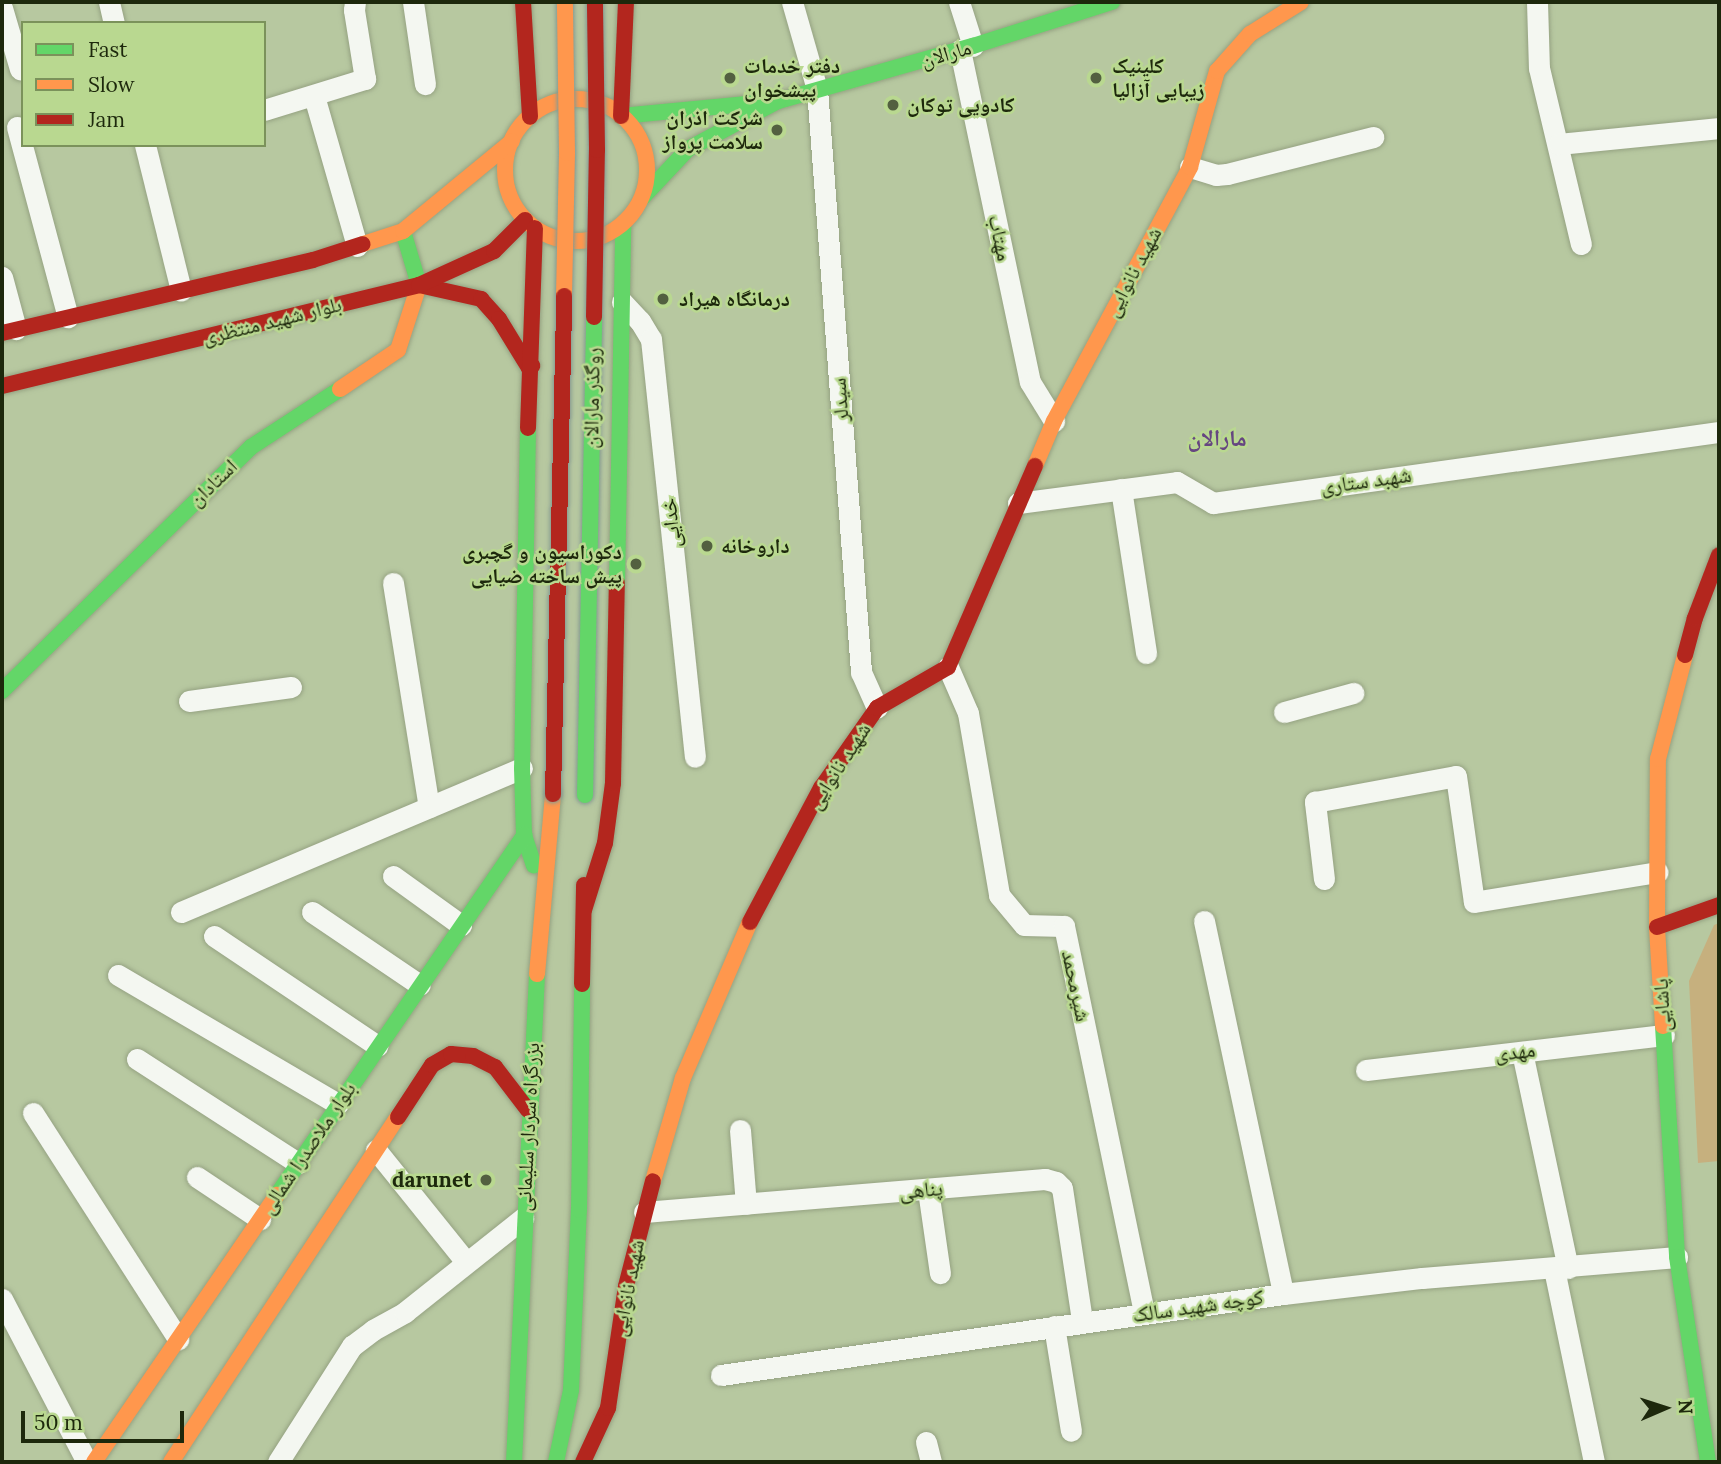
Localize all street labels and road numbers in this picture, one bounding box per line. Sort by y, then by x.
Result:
street label: مارالان [918,35,974,73]
street label: مهتاب [983,213,1017,263]
street label: شهید نانوایی [1099,223,1167,321]
street label: بلوار شهید منتظری [200,292,344,350]
street label: روگذر مارالان [579,347,605,449]
street label: سیدلر [826,377,854,423]
street label: استادان [183,454,243,512]
street label: شهبد ستاری [1319,462,1413,500]
street label: خدایی [656,497,686,549]
street label: شهید نانوایی [802,718,876,814]
street label: شیرمحمد [1056,948,1096,1024]
street label: پاشایی [1648,978,1676,1032]
street label: مهدی [1493,1037,1537,1067]
street label: بزرگراه سردار سلیمانی [511,1042,545,1212]
street label: بلوار ملاصدرا شمالی [255,1077,361,1219]
street label: پناهی [898,1176,944,1204]
street label: شهید نانوایی [606,1237,650,1339]
street label: کوچه شهید سالک [1131,1284,1265,1328]

